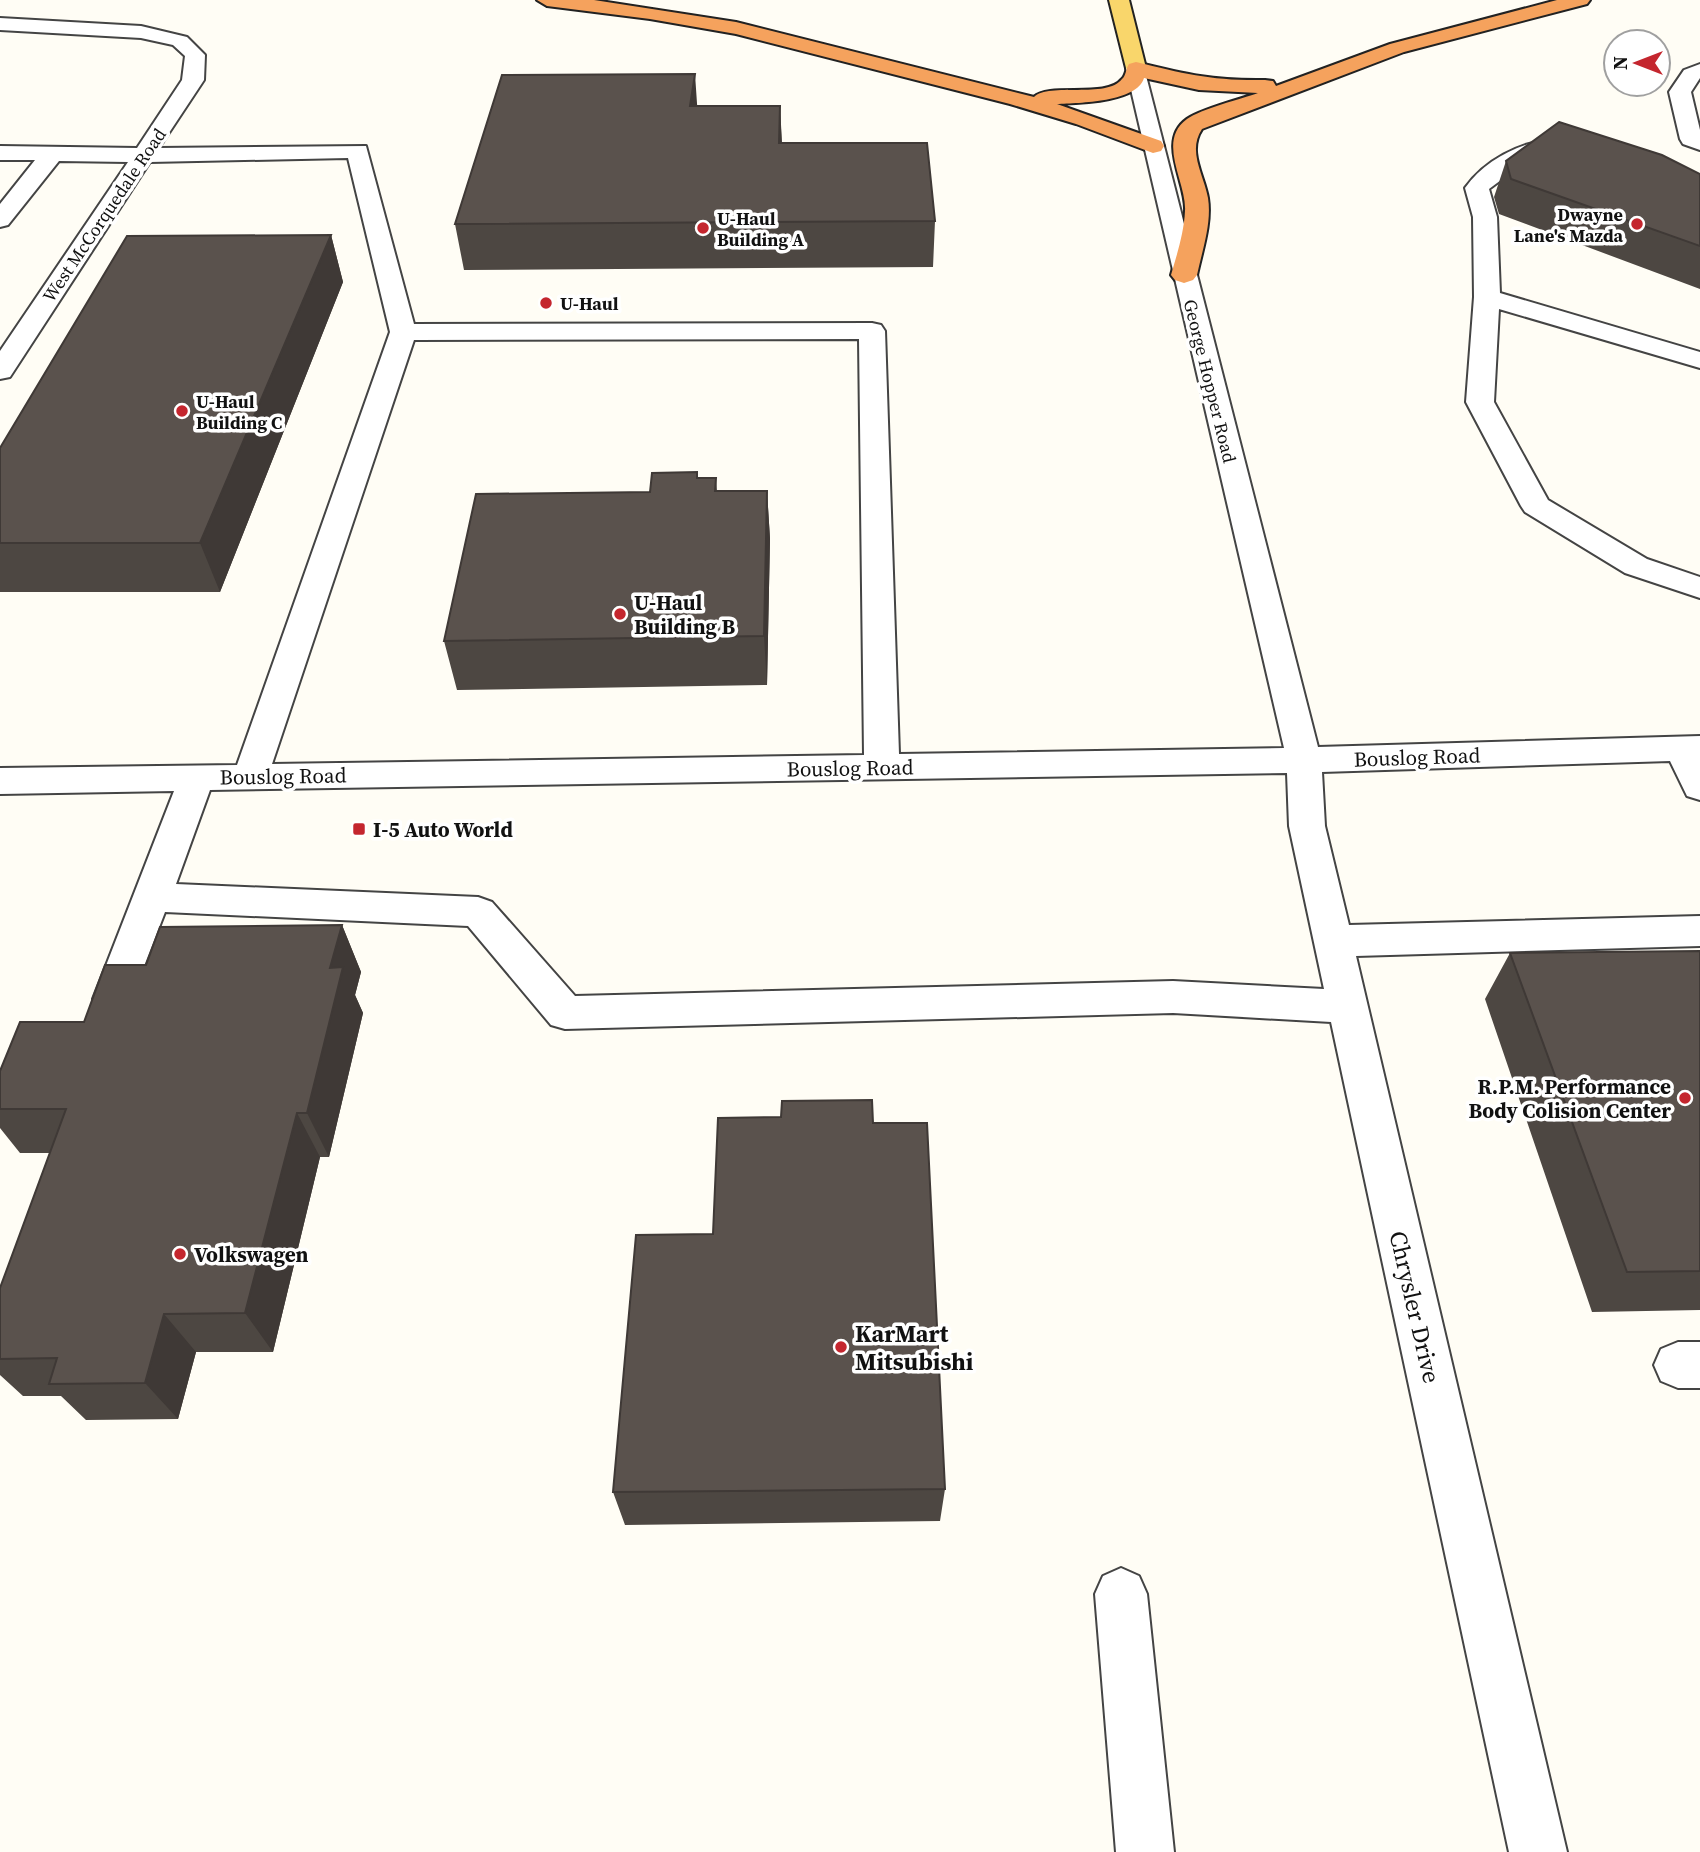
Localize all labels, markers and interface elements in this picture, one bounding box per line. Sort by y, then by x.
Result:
north arrow [1602,28,1672,98]
text: N [1607,56,1633,70]
street label: West McCorquedale Road [36,123,172,307]
place label: Dwayne Lane's Mazda [1514,202,1623,248]
place label: U-Haul Building A [717,206,804,252]
marker: Dwayne Lane's Mazda [1629,216,1645,232]
marker: U-Haul Building A [695,220,711,236]
place label: U-Haul [560,291,619,316]
marker: U-Haul [538,295,554,311]
street label: George Hopper Road [1178,297,1242,465]
place label: U-Haul Building C [196,389,282,435]
marker: U-Haul Building C [174,403,190,419]
place label: U-Haul Building B [634,588,736,641]
marker: U-Haul Building B [612,606,628,622]
street label: Bouslog Road [1353,740,1481,774]
street label: Bouslog Road [786,752,914,784]
street label: Bouslog Road [219,760,347,792]
place label: I-5 Auto World [373,815,513,844]
marker: I-5 Auto World [351,821,367,837]
place label: R.P.M. Performance Body Colision Center [1469,1072,1671,1125]
marker: R.P.M. Performance Body Colision Center [1677,1090,1693,1106]
street label: Chrysler Drive [1381,1228,1449,1386]
place label: Volkswagen [194,1240,309,1269]
marker: Volkswagen [172,1246,188,1262]
place label: KarMart Mitsubishi [855,1317,974,1378]
marker: KarMart Mitsubishi [833,1339,849,1355]

